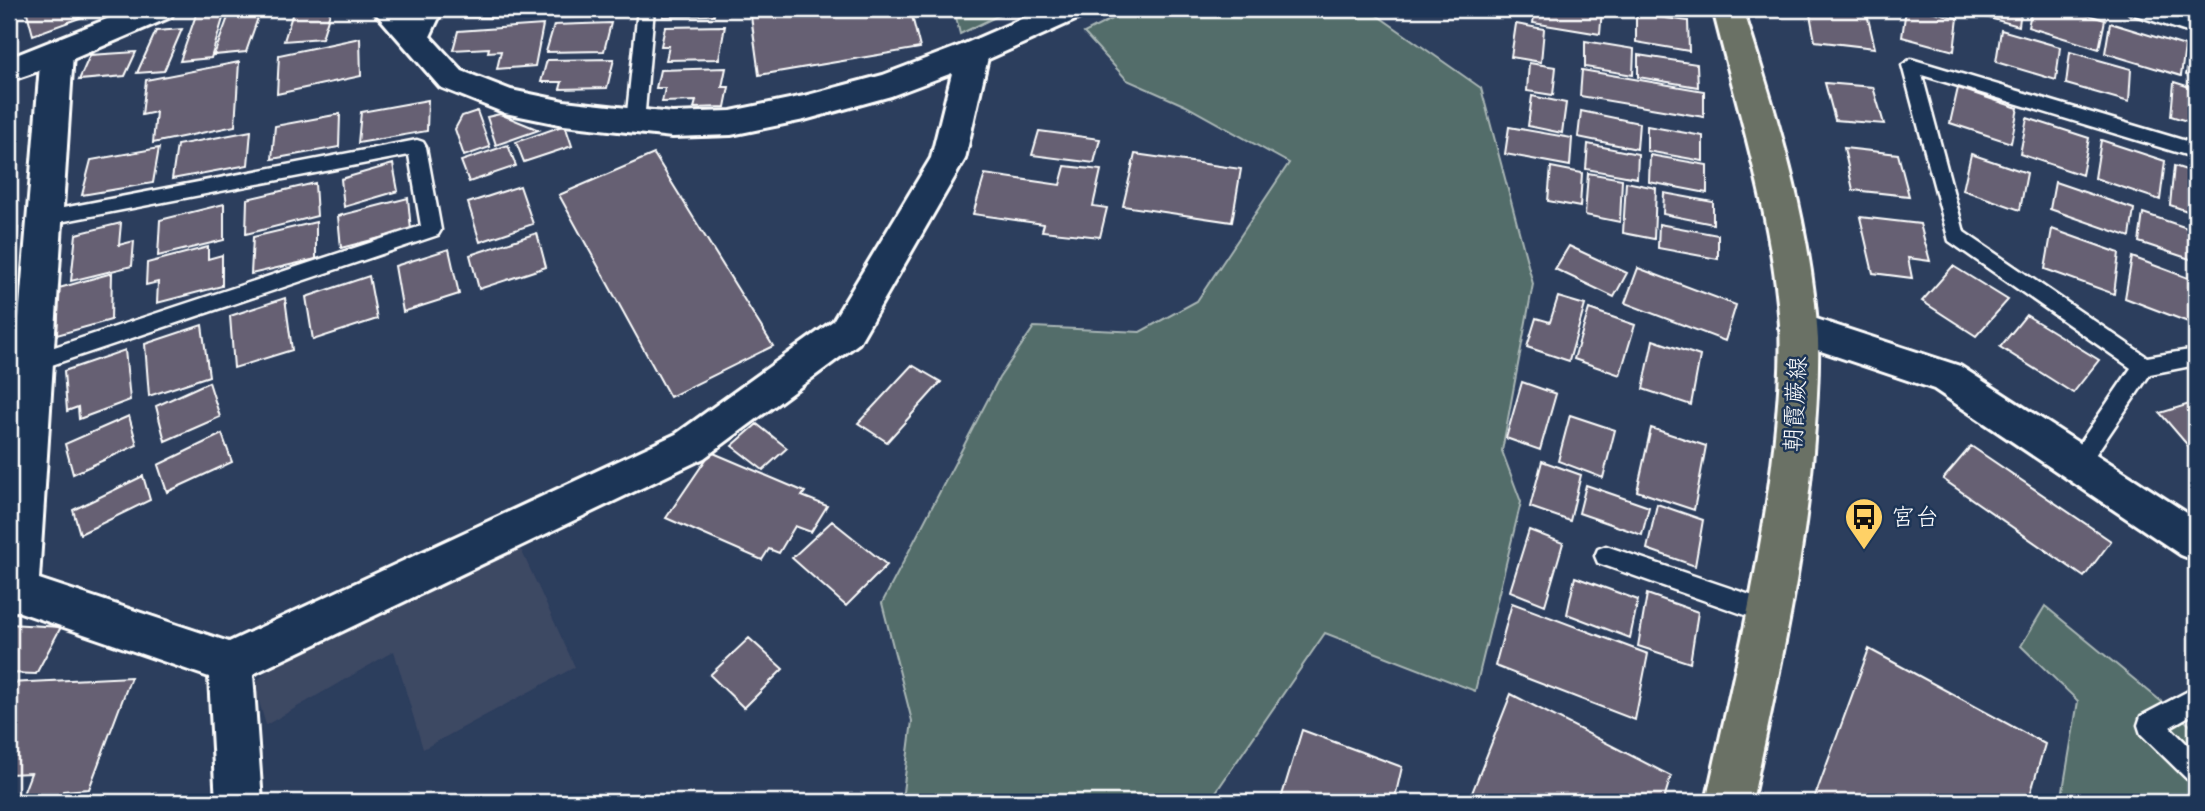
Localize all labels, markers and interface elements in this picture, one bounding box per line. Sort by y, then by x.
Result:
street label: 朝霞蕨線 [1777,355,1811,453]
bus stop icon: 宮台 [1843,496,1885,551]
place label: 宮台 [1891,501,1939,531]

